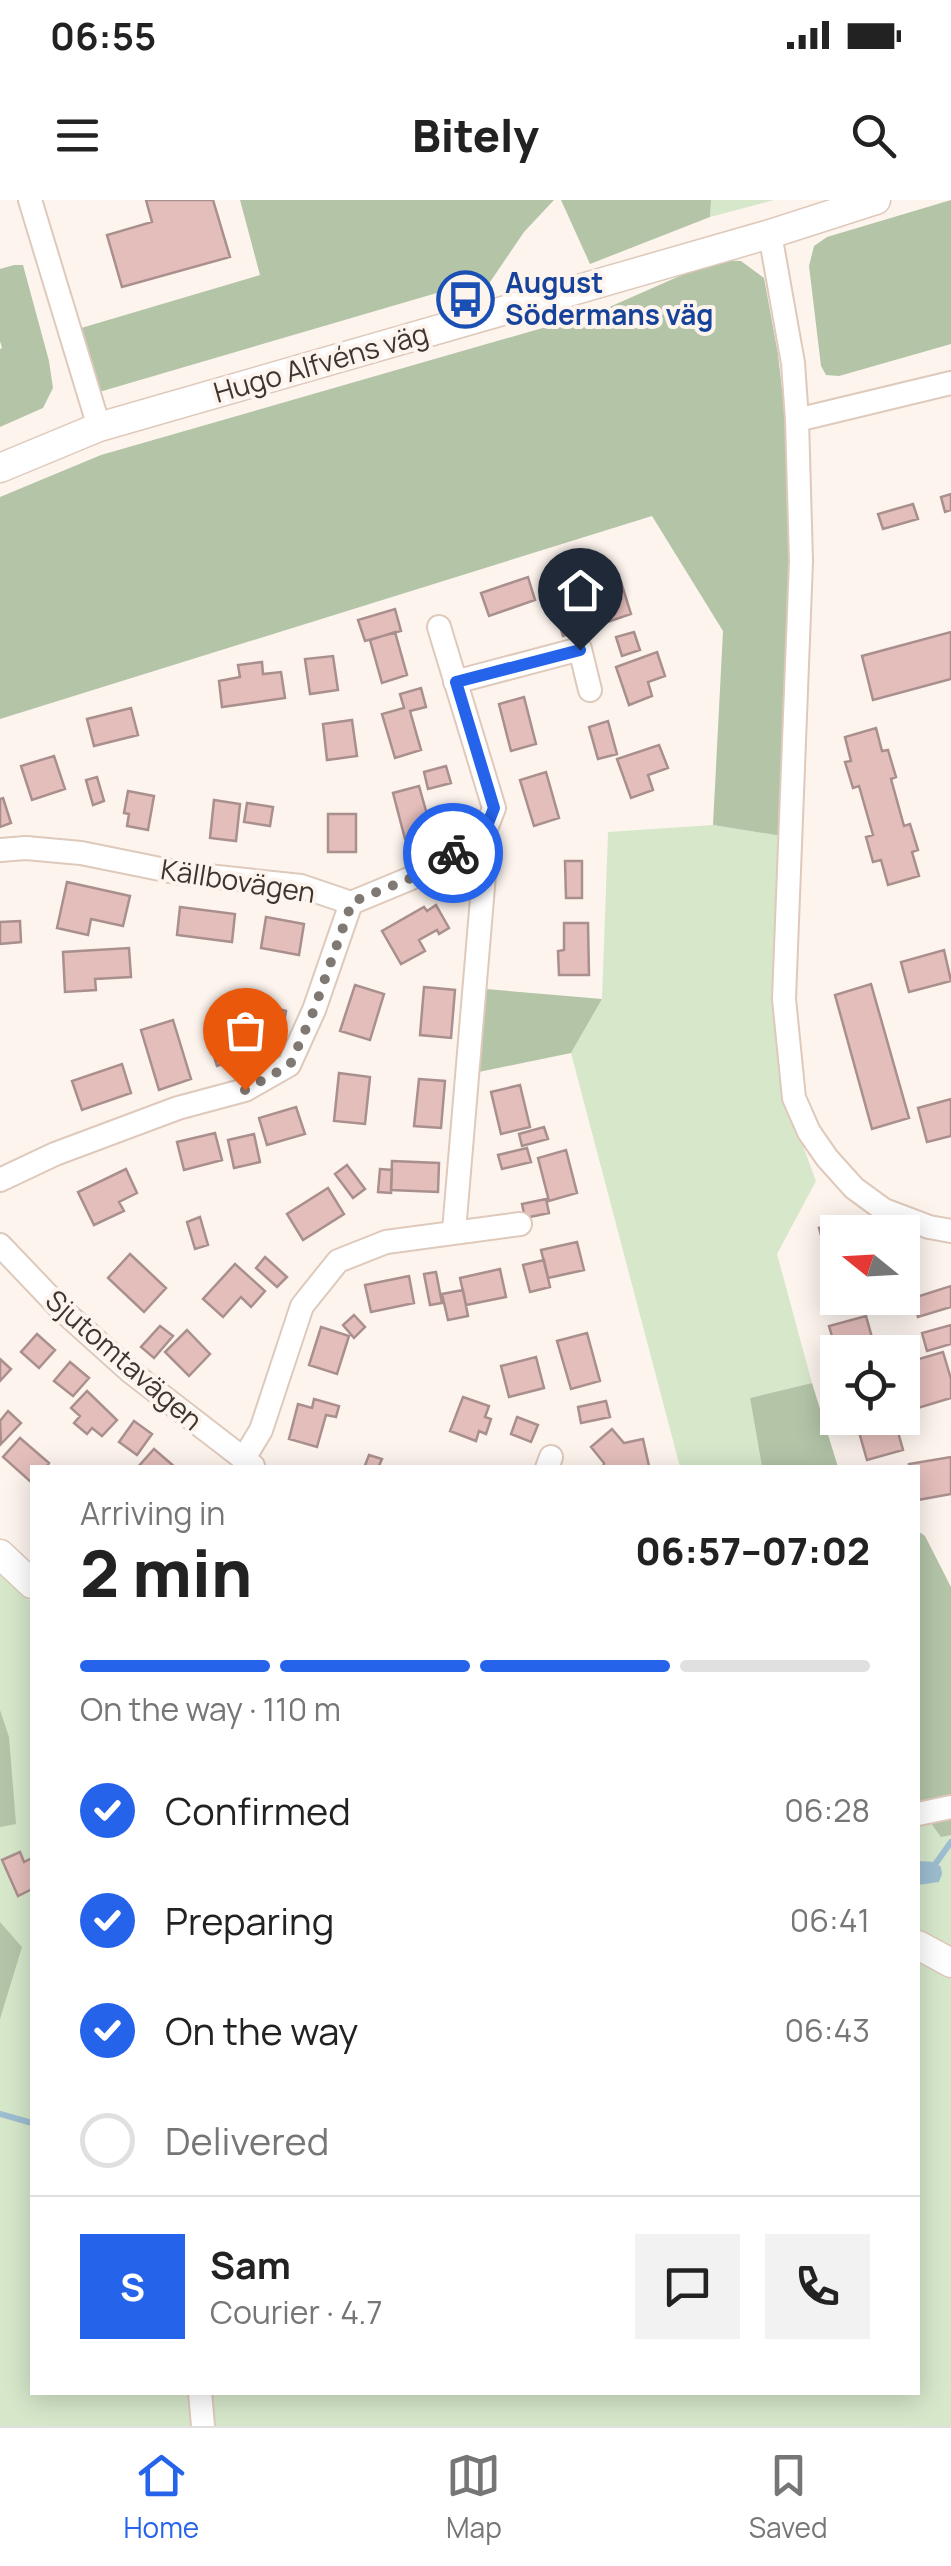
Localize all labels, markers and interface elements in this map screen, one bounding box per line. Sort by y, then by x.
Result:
text: 06:55 [50,9,156,61]
text: Bitely [412,104,539,166]
icon: menu [50,108,105,163]
icon: search [846,108,901,163]
place label: August Södermans väg [505,263,714,333]
bus stop icon: August Södermans väg [436,269,496,329]
street label: Hugo Alfvéns väg [209,313,432,411]
pin [538,548,623,651]
icon: home [553,563,608,618]
courier [403,803,503,903]
icon: bike [426,826,481,881]
street label: Källbovägen [158,849,318,911]
pin [203,988,288,1091]
icon: bag [218,1003,273,1058]
north arrow [820,1215,920,1315]
map controls [820,1215,920,1435]
street label: Sjutomtavägen [38,1281,211,1438]
button: locate [820,1335,920,1435]
text: Arriving in [80,1491,225,1535]
text: 06:57–07:02 [635,1524,870,1576]
text: 2 min [80,1528,252,1617]
text: On the way · 110 m [80,1687,341,1731]
icon: check [80,1783,135,1838]
text: Confirmed [165,1784,351,1836]
text: 06:28 [784,1788,870,1832]
icon: check [80,1893,135,1948]
text: Preparing [165,1894,334,1946]
text: 06:41 [790,1898,870,1942]
icon: check [80,2003,135,2058]
text: On the way [165,2004,358,2056]
text: 06:43 [784,2008,870,2052]
text: Delivered [165,2114,329,2166]
button: chat [635,2234,740,2339]
button: phone [765,2234,870,2339]
text: Sam [210,2238,291,2290]
text: S [120,2260,145,2312]
text: Courier · 4.7 [210,2290,383,2334]
tab: Home [123,2448,199,2546]
tab: Map [446,2448,502,2546]
tab: Saved [749,2448,828,2546]

